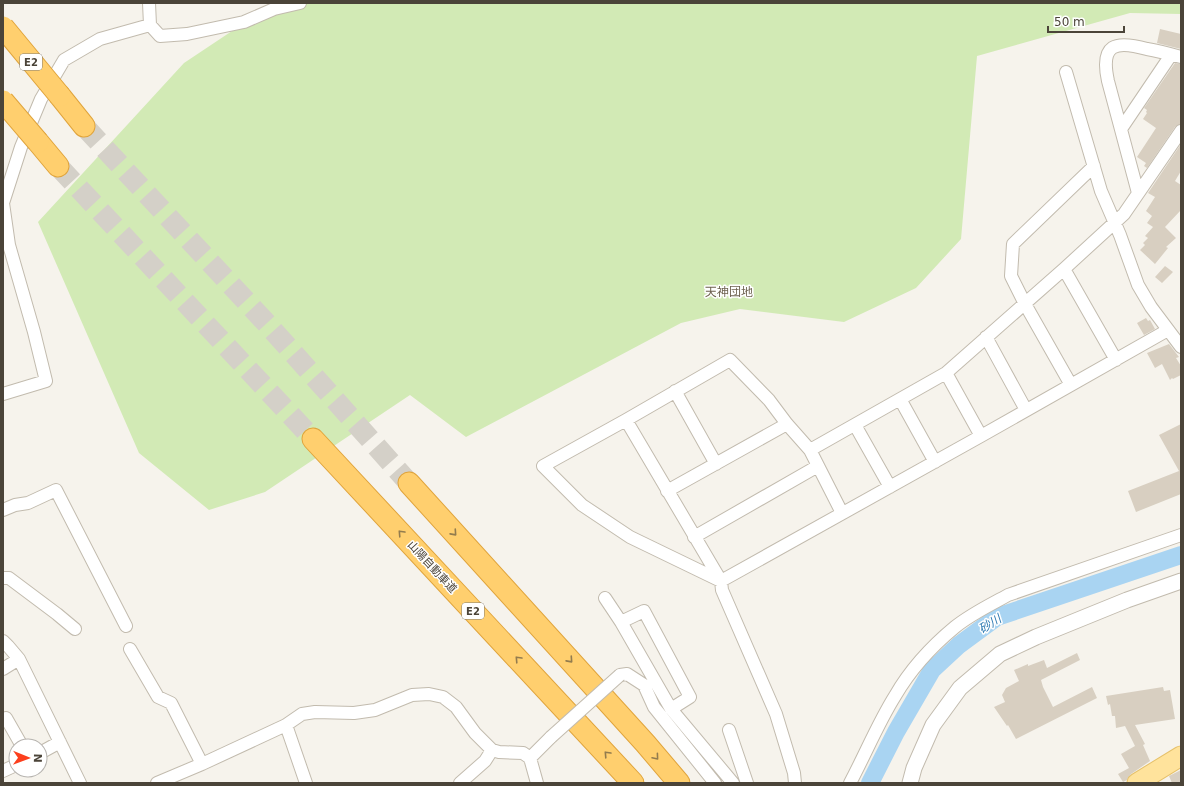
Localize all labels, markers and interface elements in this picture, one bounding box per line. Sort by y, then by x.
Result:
scale bar [1048,8,1124,34]
text: 50 m [1054,15,1085,29]
road number: E2 [20,54,42,70]
district label: 天神団地 [705,285,753,299]
one-way arrow [449,528,457,536]
one-way arrow [398,530,406,538]
street label: 山陽自動車道 [405,538,459,596]
road number: E2 [462,603,484,619]
water label: 砂川 [976,611,1006,636]
one-way arrow [565,655,572,663]
one-way arrow [516,656,523,664]
north arrow [8,738,48,778]
one-way arrow [604,751,612,759]
one-way arrow [652,752,659,760]
text: N [31,753,44,763]

